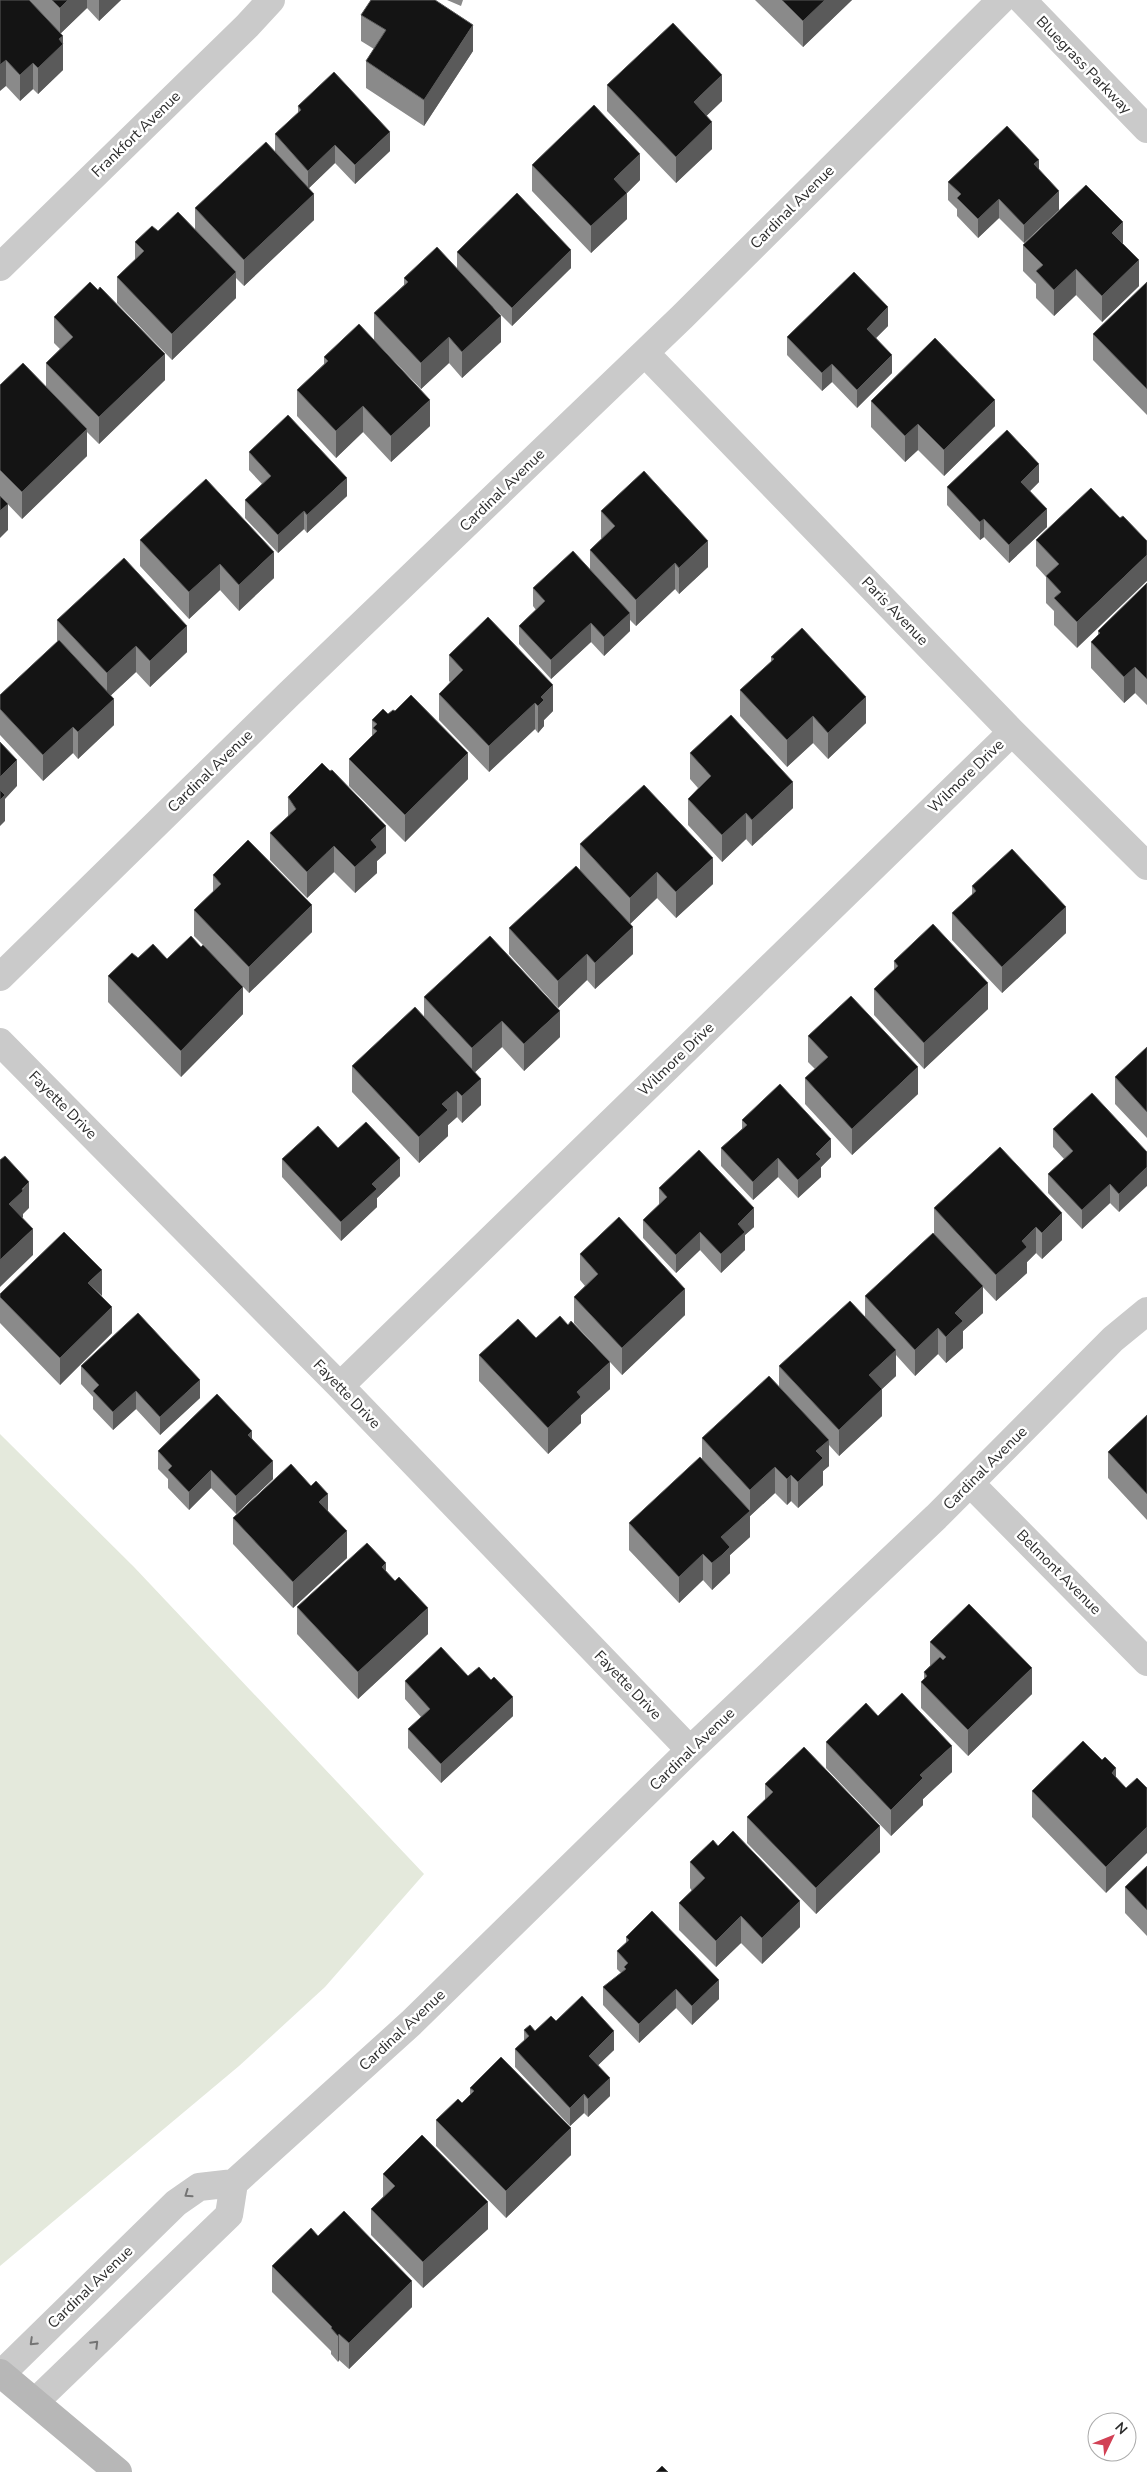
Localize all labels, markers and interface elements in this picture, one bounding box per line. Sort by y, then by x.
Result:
street label: Bluegrass Parkway [1032,12,1136,119]
street label: Frankfort Avenue [87,86,185,182]
street label: Cardinal Avenue [746,161,838,253]
street label: Cardinal Avenue [455,444,549,536]
street label: Paris Avenue [857,572,933,650]
street label: Cardinal Avenue [163,725,257,817]
street label: Wilmore Drive [924,735,1008,817]
street label: Wilmore Drive [634,1018,718,1100]
street label: Fayette Drive [24,1066,102,1144]
street label: Fayette Drive [309,1355,385,1433]
street label: Cardinal Avenue [939,1422,1031,1514]
street label: Belmont Avenue [1012,1525,1106,1619]
street label: Fayette Drive [590,1646,666,1724]
street label: Cardinal Avenue [645,1703,739,1795]
street label: Cardinal Avenue [355,1985,449,2075]
one-way arrow [184,2188,194,2197]
street label: Cardinal Avenue [43,2241,137,2333]
one-way arrow [29,2337,38,2346]
one-way arrow [89,2341,98,2350]
north arrow [1087,2412,1137,2462]
text: N [1111,2418,1132,2439]

